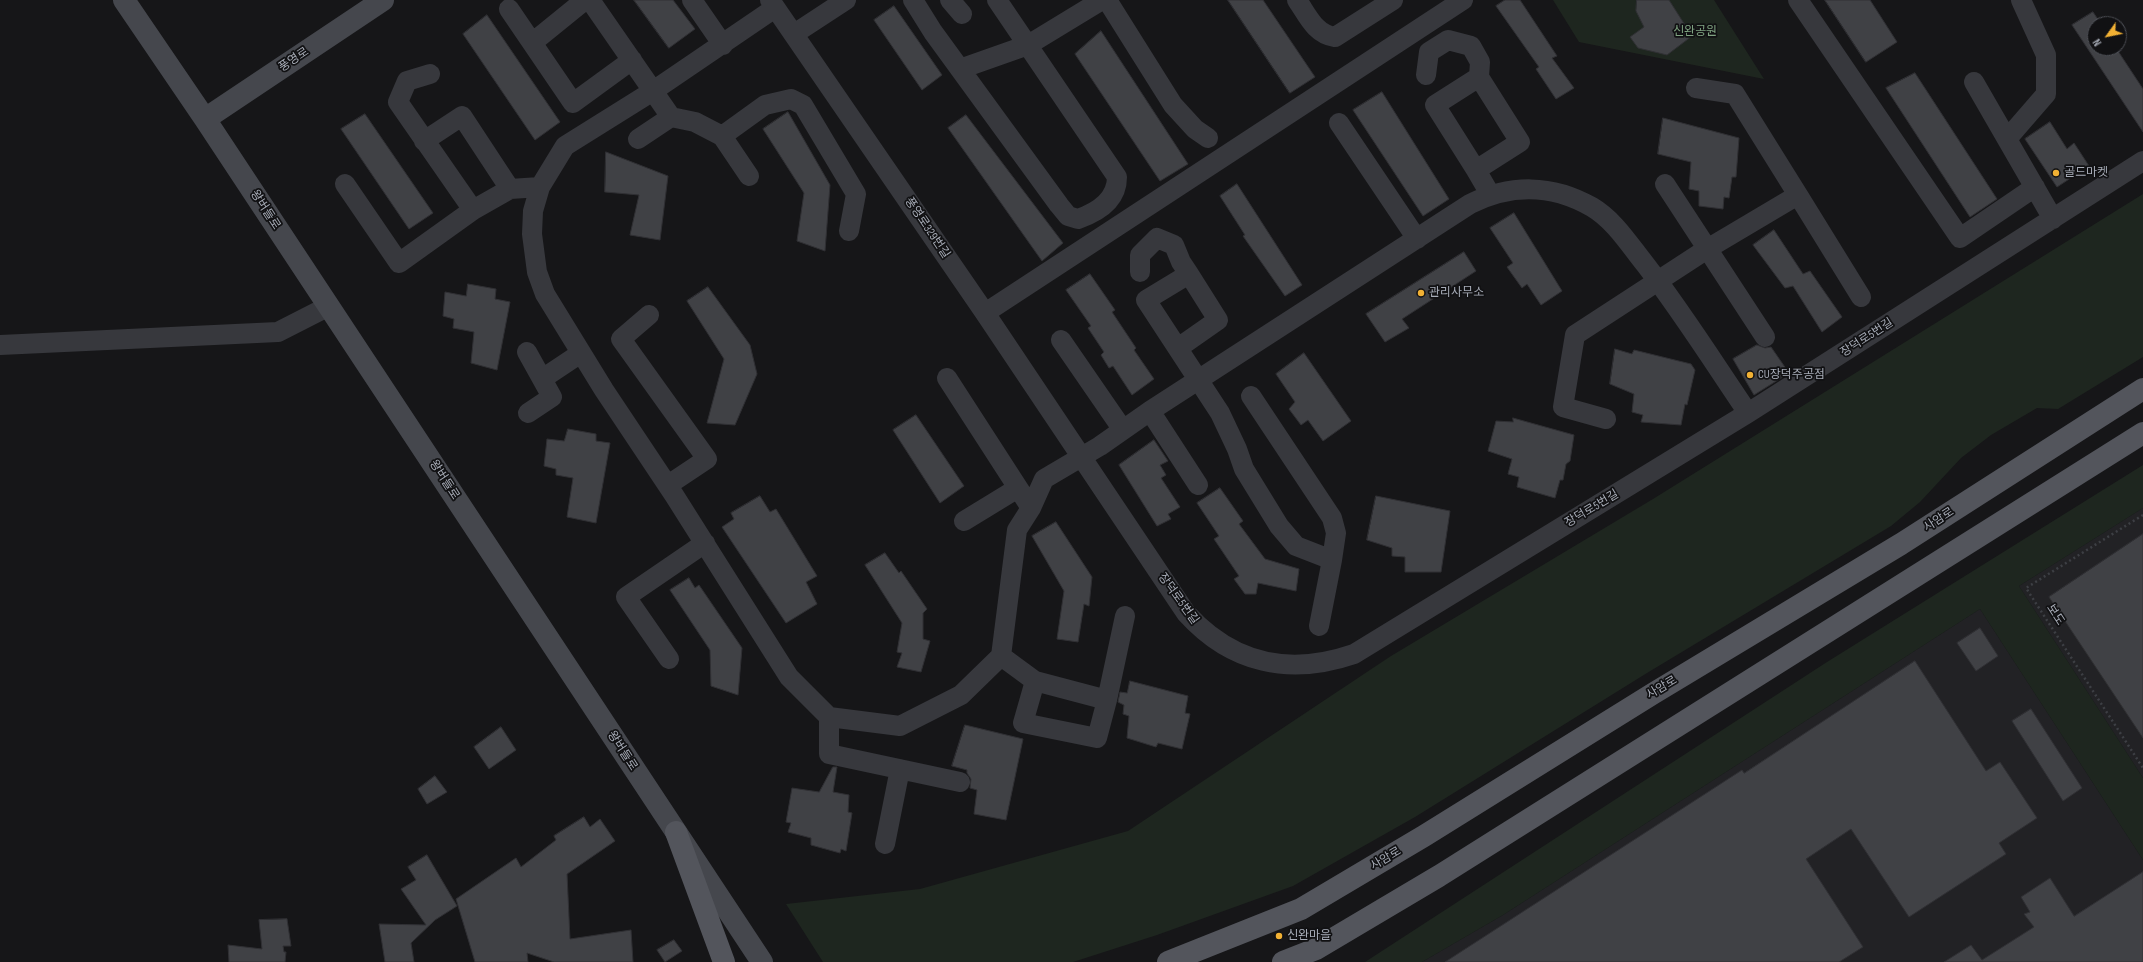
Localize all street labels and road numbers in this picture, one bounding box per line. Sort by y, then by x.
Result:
street label: 풍영로 [276,45,312,75]
street label: 왕버들로 [247,188,283,232]
street label: 풍영로329번길 [901,195,953,261]
street label: 장덕로5번길 [1838,316,1896,360]
street label: 왕버들로 [426,458,462,502]
street label: 장덕로5번길 [1563,487,1621,531]
street label: 사암로 [1921,505,1957,535]
street label: 장덕로5번길 [1155,570,1201,628]
street label: 보도 [2043,602,2067,628]
street label: 사암로 [1644,673,1680,703]
street label: 왕버들로 [604,729,640,773]
street label: 사암로 [1368,844,1404,874]

